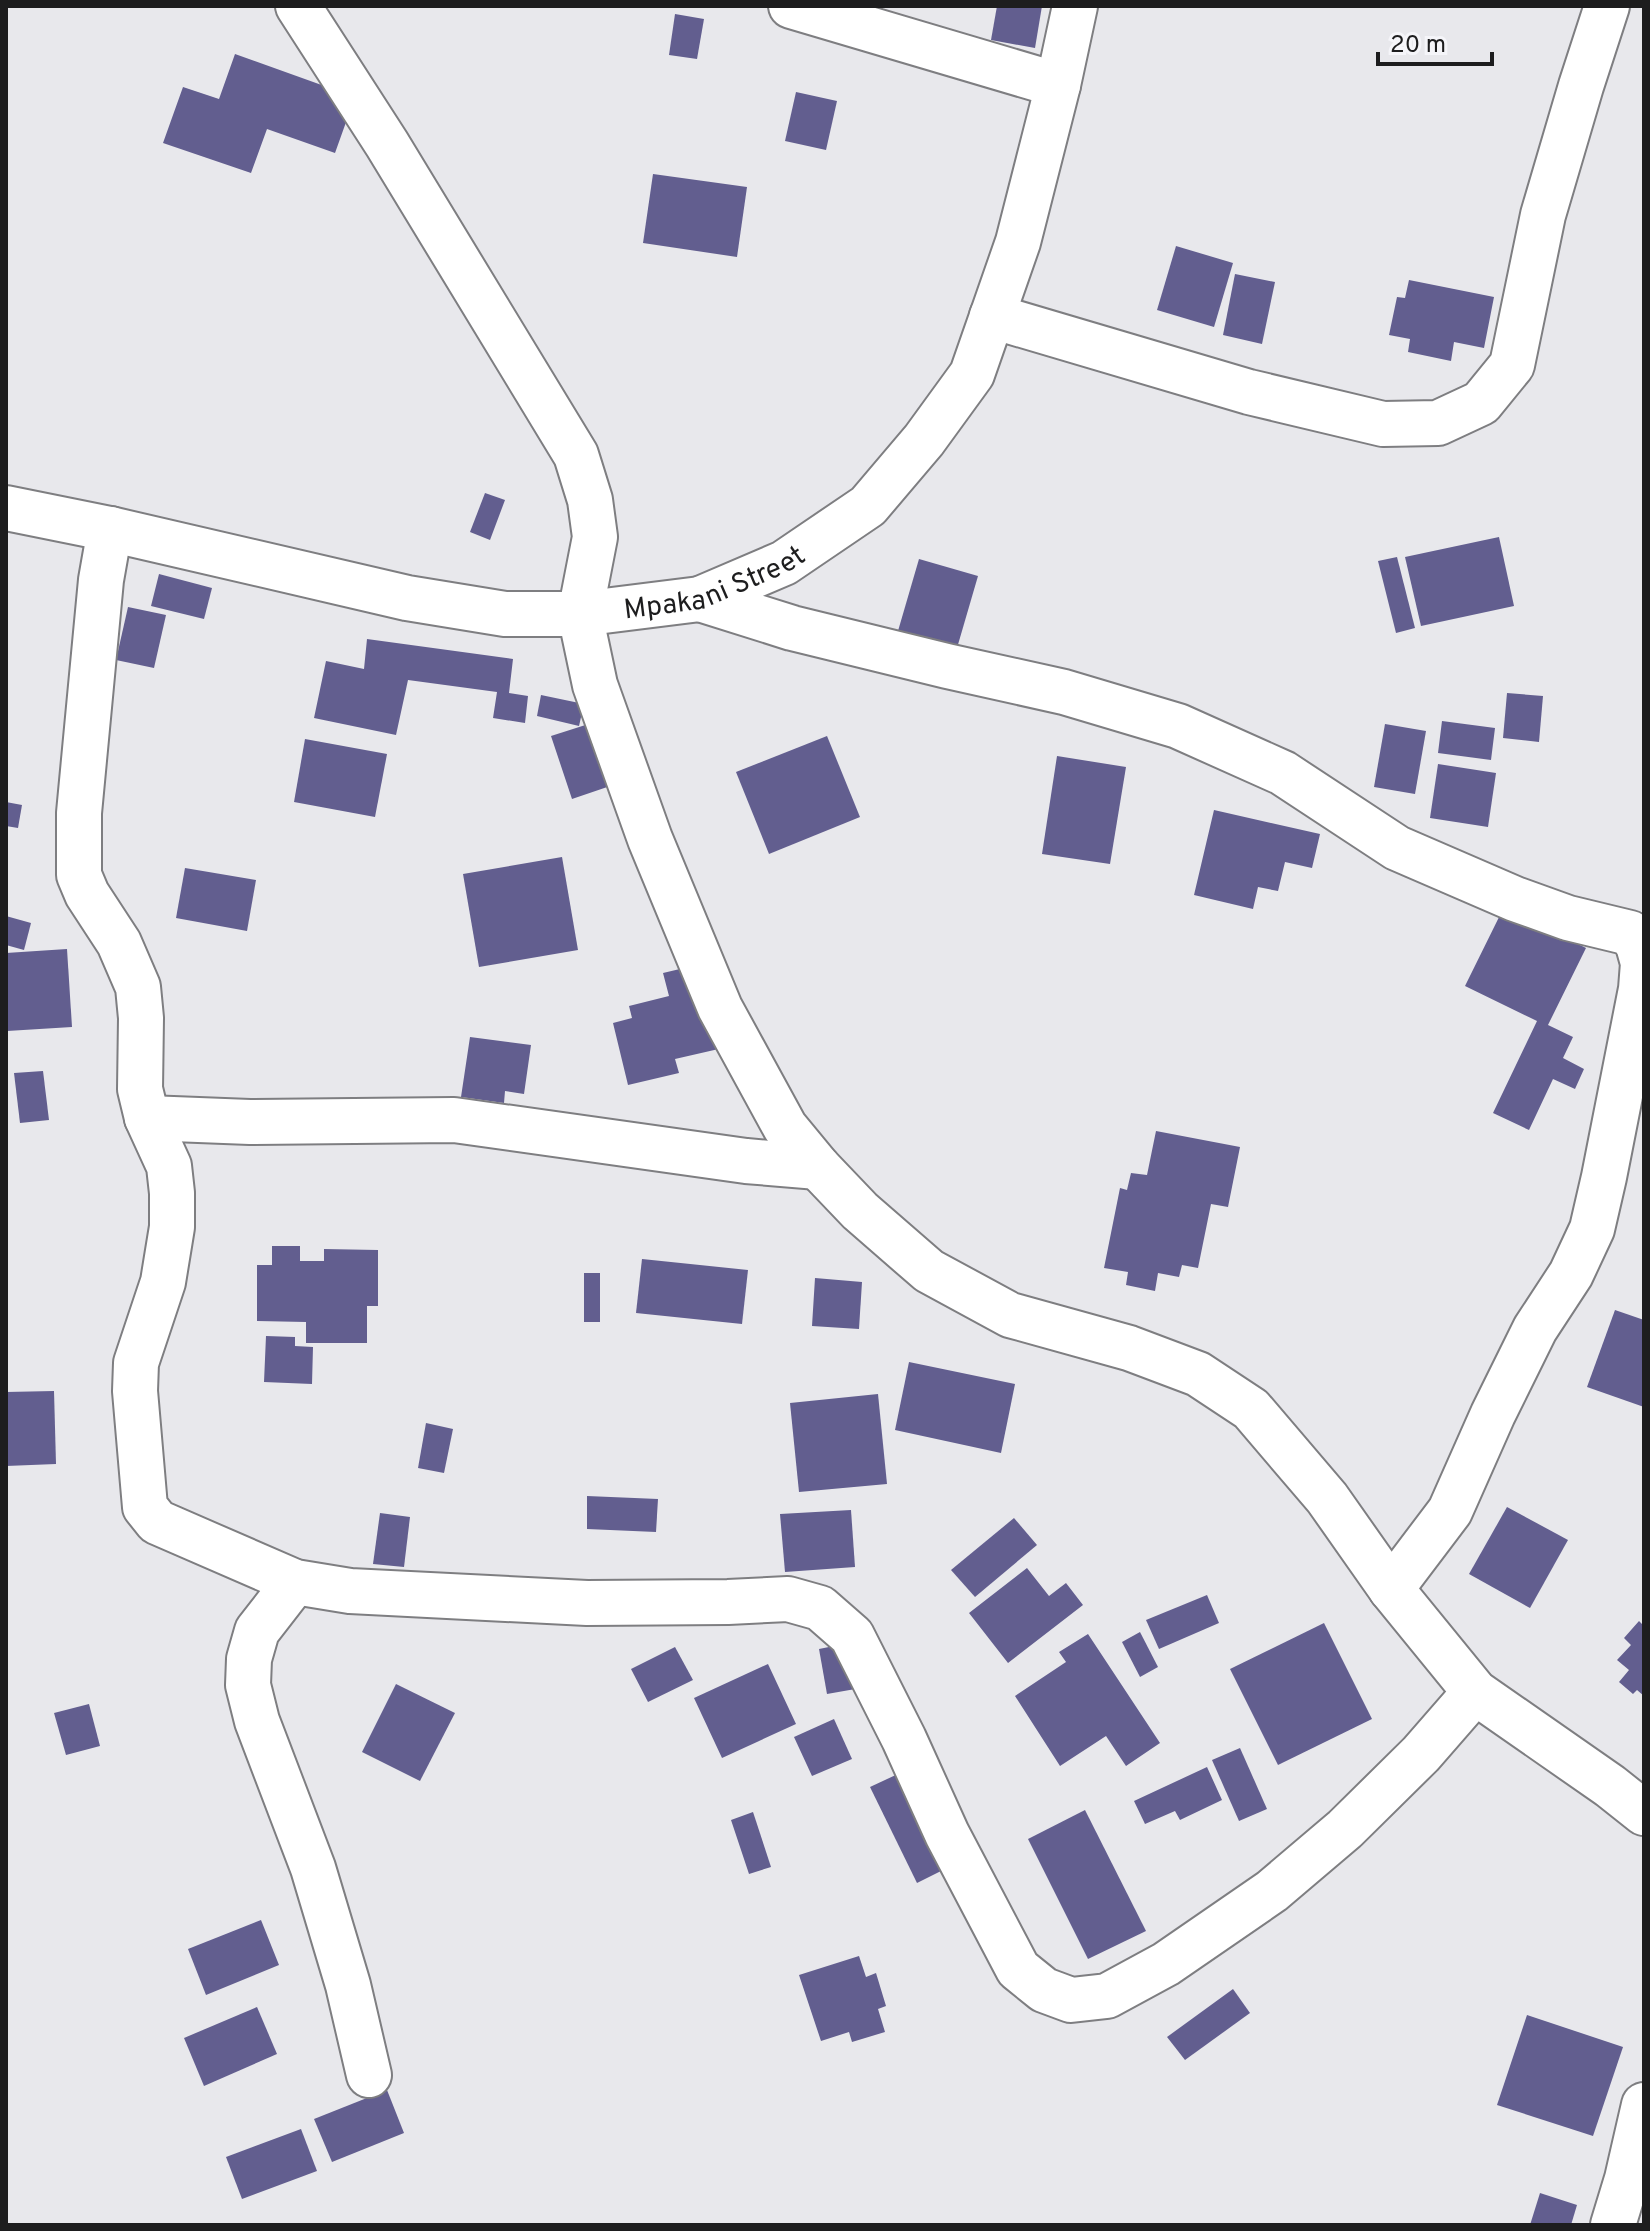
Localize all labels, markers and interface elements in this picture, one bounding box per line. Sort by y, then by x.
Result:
scale bar [1378,16,1492,66]
text: 20 m [1390,31,1446,61]
street label: Mpakani Street [622,539,813,629]

